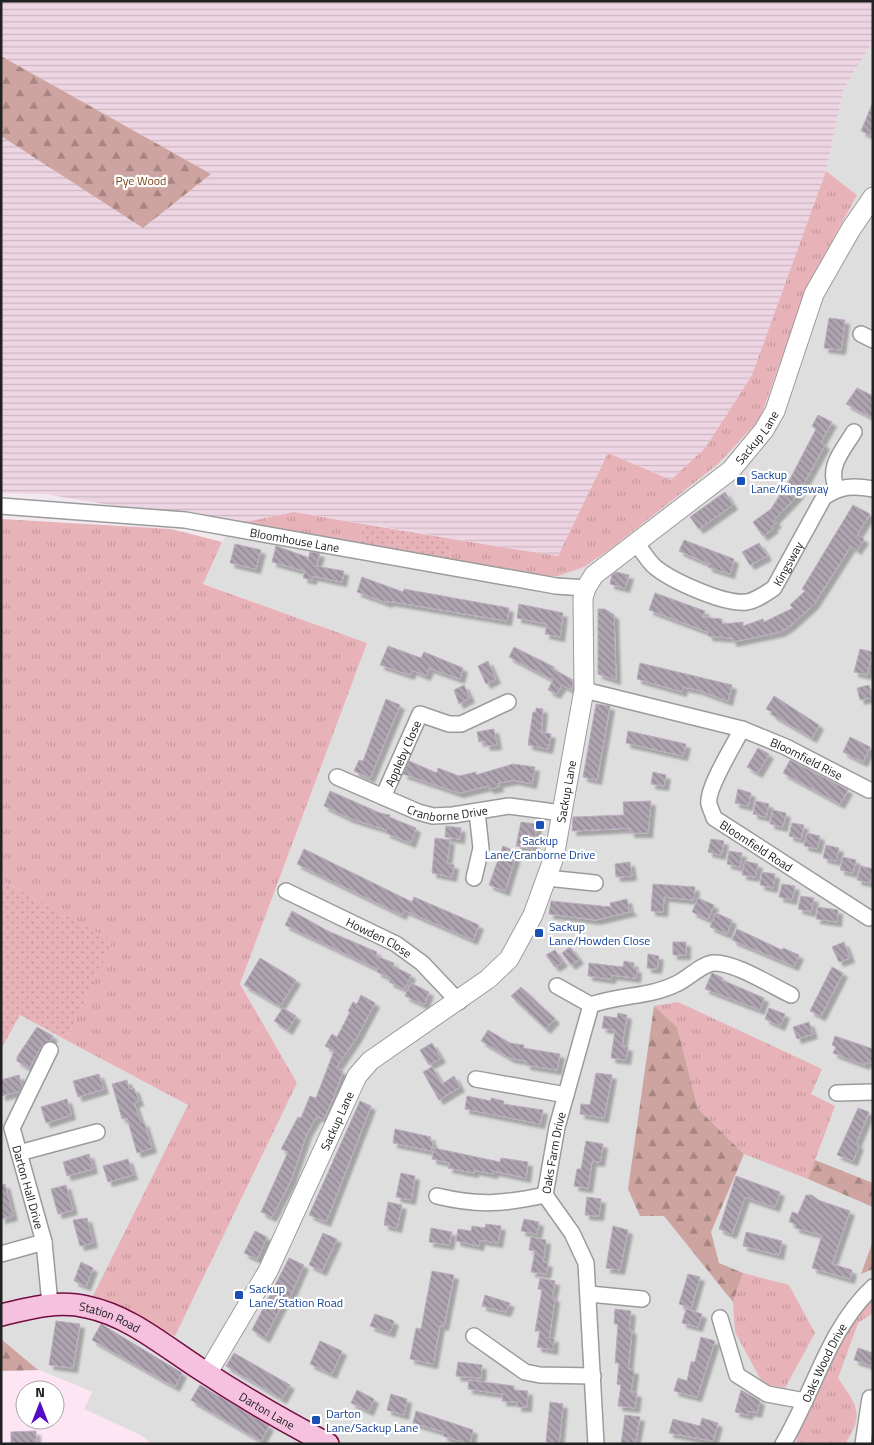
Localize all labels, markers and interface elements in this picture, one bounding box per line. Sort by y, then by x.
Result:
park label: Pye Wood [116,171,166,190]
street label: Sackup Lane [730,407,783,468]
place label: Sackup Lane/Kingsway [751,465,829,498]
marker: Sackup Lane/Kingsway [735,475,747,487]
street label: Bloomhouse Lane [248,522,341,557]
street label: Kingsway [767,538,808,589]
street label: Appleby Close [379,717,426,789]
street label: Bloomfield Rise [768,732,846,784]
street label: Sackup Lane [551,759,581,824]
street label: Cranborne Drive [404,799,489,826]
street label: Bloomfield Road [716,815,797,876]
marker: Sackup Lane/Cranborne Drive [534,819,546,831]
place label: Sackup Lane/Cranborne Drive [485,831,595,864]
street label: Howden Close [343,912,416,962]
place label: Sackup Lane/Howden Close [549,917,650,950]
marker: Sackup Lane/Howden Close [533,927,545,939]
street label: Sackup Lane [315,1088,358,1153]
street label: Oaks Farm Drive [536,1110,570,1195]
street label: Darton Hall Drive [8,1143,49,1231]
place label: Sackup Lane/Station Road [249,1279,343,1312]
marker: Sackup Lane/Station Road [233,1289,245,1301]
street label: Station Road [78,1296,144,1337]
street label: Oaks Wood Drive [796,1319,851,1405]
north arrow [15,1380,65,1430]
text: N [35,1381,45,1402]
street label: Darton Lane [236,1387,299,1434]
place label: Darton Lane/Sackup Lane [326,1404,418,1437]
marker: Darton Lane/Sackup Lane [310,1414,322,1426]

